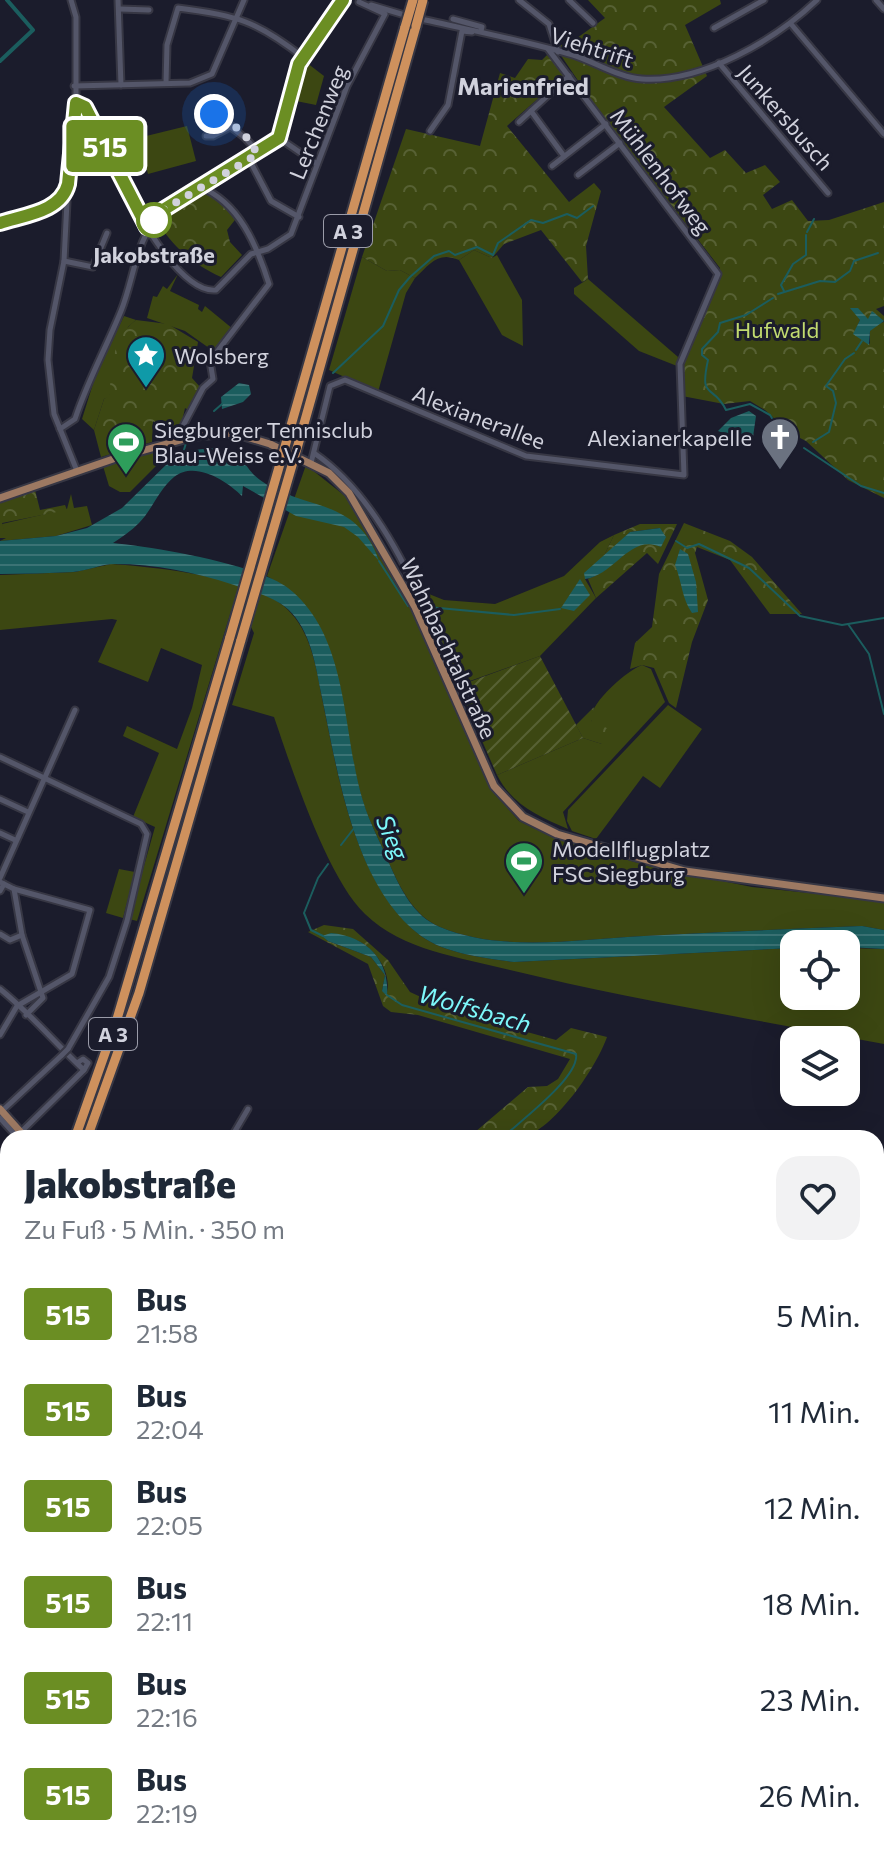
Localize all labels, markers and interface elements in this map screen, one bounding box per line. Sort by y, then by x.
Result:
street label: Viehtrift [547,21,637,73]
street label: Junkersbusch [733,59,839,175]
street label: Lerchenweg [283,61,353,183]
district label: Marienfried [457,71,589,100]
your location [194,94,234,134]
street label: Mühlenhofweg [605,103,717,239]
line badge: 515 [59,120,151,172]
text: 515 [82,129,128,163]
marker: Jakobstraße [137,203,171,237]
road number: A 3 [324,215,372,247]
place label: Jakobstraße [93,241,215,268]
park label: Hufwald [735,316,819,343]
place icon: Wolsberg [125,334,167,389]
place label: Wolsberg [174,342,269,369]
street label: Alexianerallee [409,379,549,455]
place label: Siegburger Tennisclub Blau-Weiss e.V. [154,416,373,468]
church icon: Alexianerkapelle [759,416,801,471]
sports icon: Siegburger Tennisclub Blau-Weiss e.V. [105,421,147,476]
place label: Alexianerkapelle [587,424,752,451]
street label: Wahnbachtalstraße [395,553,503,743]
water label: Sieg [371,810,416,865]
place label: Modellflugplatz FSC Siegburg [552,835,710,887]
sports icon: Modellflugplatz FSC Siegburg [503,840,545,895]
map controls [780,930,860,1106]
button: locate [780,930,860,1010]
water label: Wolfsbach [415,978,535,1038]
road number: A 3 [89,1018,137,1050]
button: layers [780,1026,860,1106]
button: heart [776,1156,860,1240]
text: Jakobstraße [24,1159,236,1206]
text: Zu Fuß · 5 Min. · 350 m [24,1213,285,1244]
text: Bus [136,1280,187,1317]
text: 5 Min. [776,1296,860,1333]
text: 515 [45,1297,91,1331]
text: 21:58 [136,1317,198,1348]
text: Bus [136,1376,187,1413]
text: 11 Min. [768,1392,860,1429]
text: 515 [45,1393,91,1427]
text: 22:04 [136,1413,204,1444]
text: Bus [136,1472,187,1509]
text: 12 Min. [764,1488,860,1525]
text: 515 [45,1489,91,1523]
text: 22:05 [136,1509,203,1540]
text: Bus [136,1568,187,1605]
text: 18 Min. [763,1584,860,1621]
text: 515 [45,1585,91,1619]
text: 22:11 [136,1605,193,1636]
text: Bus [136,1664,187,1701]
text: 23 Min. [760,1680,860,1717]
text: 515 [45,1681,91,1715]
text: 22:16 [136,1701,198,1732]
text: Bus [136,1760,187,1797]
text: 26 Min. [759,1776,860,1813]
text: 515 [45,1777,91,1811]
text: 22:19 [136,1797,198,1828]

